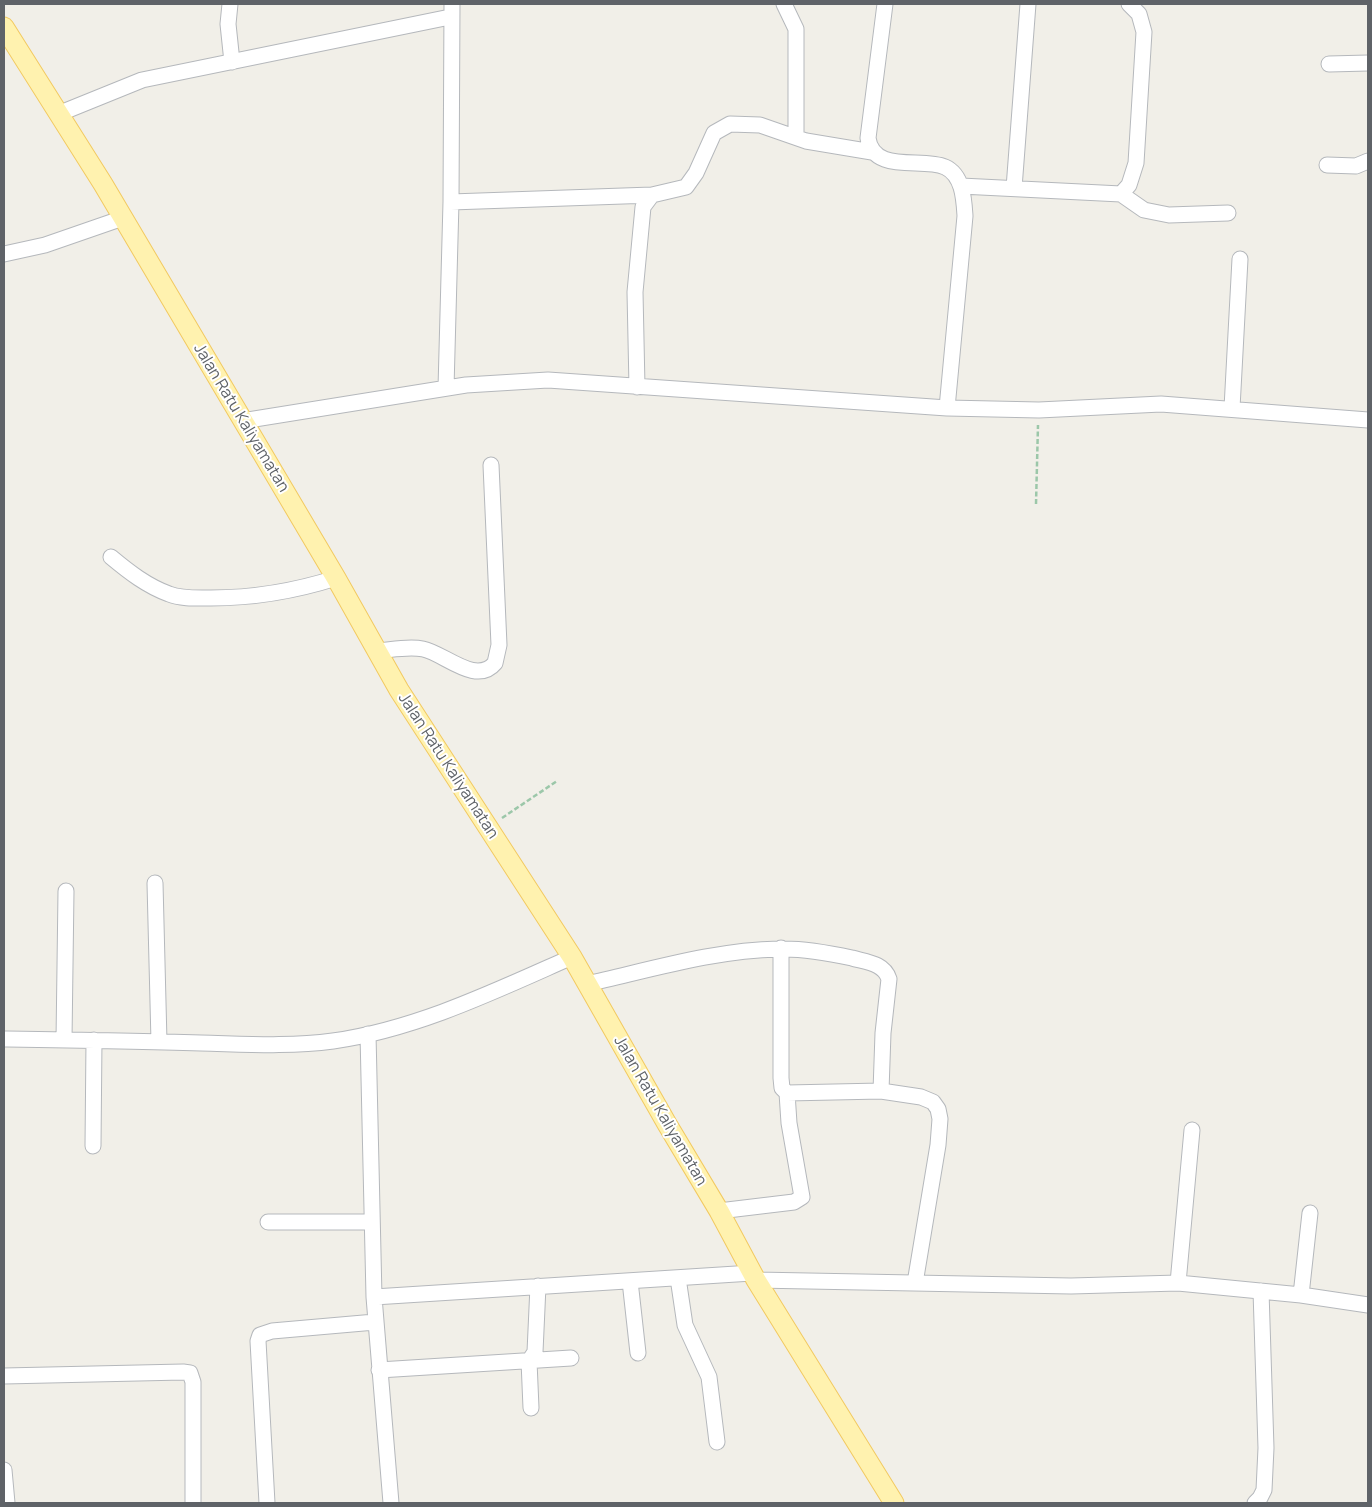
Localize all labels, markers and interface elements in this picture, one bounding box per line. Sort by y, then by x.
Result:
street label: Jalan Ratu Kaliyamatan [189,340,293,496]
street label: Jalan Ratu Kaliyamatan [394,690,502,842]
street label: Jalan Ratu Kaliyamatan [609,1033,711,1189]

